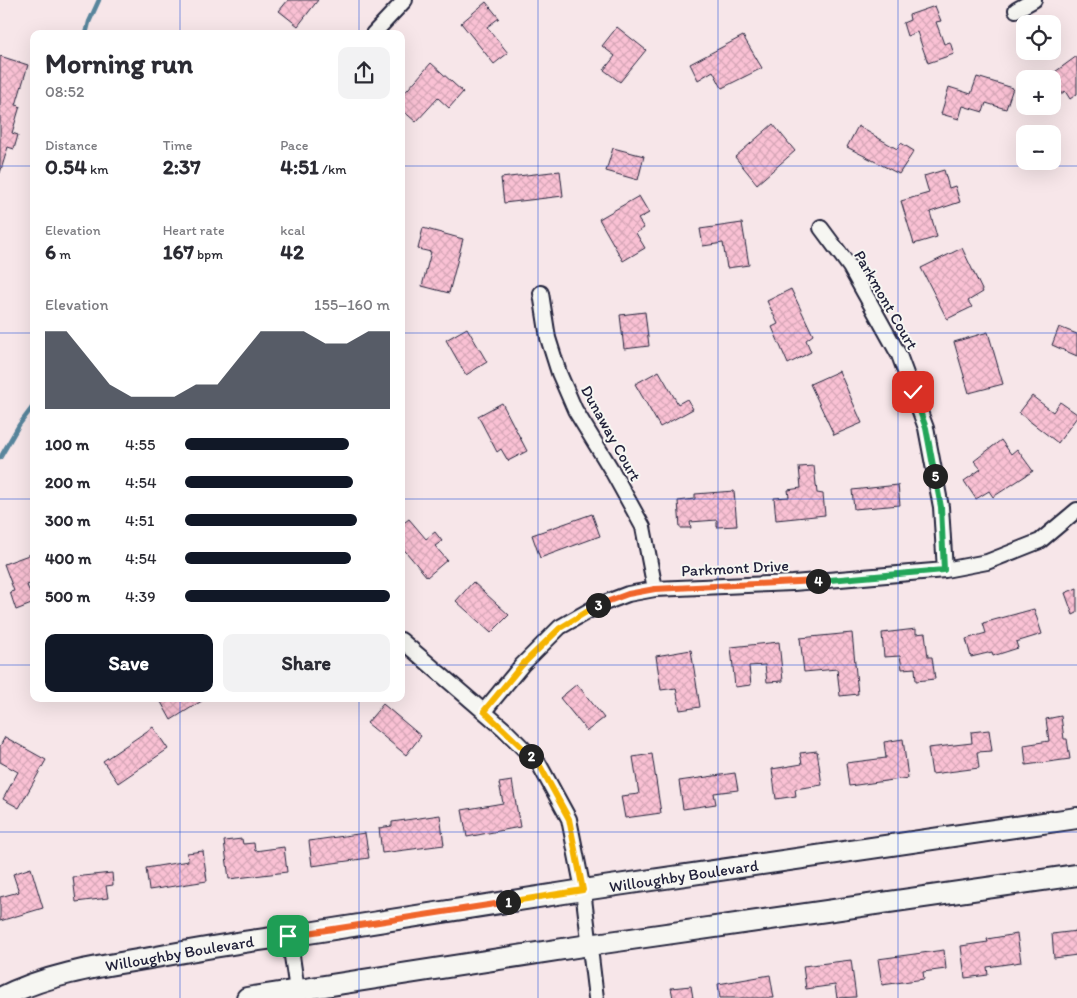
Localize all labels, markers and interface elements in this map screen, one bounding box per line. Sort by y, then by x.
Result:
map controls [1016,15,1061,170]
button: locate [1016,15,1061,60]
text: Morning run [45,46,193,80]
button: share [338,47,390,99]
button: + [1016,70,1061,115]
text: 08:52 [45,82,84,101]
button: − [1016,125,1061,170]
text: Distance [45,137,97,154]
text: Time [163,137,193,154]
text: Pace [280,137,308,154]
text: 0.54 [45,154,87,179]
text: 2:37 [163,154,201,179]
text: 4:51 [280,154,319,179]
text: km [87,161,108,178]
text: /km [319,161,346,178]
text: Elevation [45,222,101,239]
text: Heart rate [163,222,225,239]
text: kcal [280,222,305,239]
text: 6 [45,239,56,264]
text: 167 [163,239,194,264]
text: 42 [280,239,304,264]
text: m [56,246,71,263]
text: bpm [194,246,223,263]
street label: Parkmont Court [850,247,922,353]
text: Elevation [45,295,109,314]
text: 155–160 m [314,295,390,314]
pin [892,371,934,413]
icon: check [899,378,927,406]
street label: Dunaway Court [577,382,645,484]
text: 100 m [45,435,89,454]
text: 4:55 [125,435,155,454]
pin: 5 [922,464,948,488]
text: 5 [932,468,939,485]
text: 200 m [45,473,90,492]
text: 4:54 [125,473,157,492]
text: 300 m [45,511,91,530]
text: 4:51 [125,511,154,530]
text: 400 m [45,549,91,568]
text: 4:54 [125,549,157,568]
street label: Parkmont Drive [681,556,789,580]
pin: 4 [806,568,830,594]
text: 4 [814,573,823,590]
text: 500 m [45,587,90,606]
text: 4:39 [125,587,156,606]
pin: 3 [586,592,610,618]
text: 3 [595,597,602,614]
button: Save [45,634,213,692]
button: Share [223,634,390,692]
pin: 2 [518,744,544,768]
text: 2 [528,748,535,765]
street label: Willoughby Boulevard [608,855,760,896]
pin: 1 [496,890,520,914]
text: 1 [505,894,512,911]
pin [267,915,309,957]
icon: arrive [274,922,302,950]
street label: Willoughby Boulevard [104,931,256,975]

